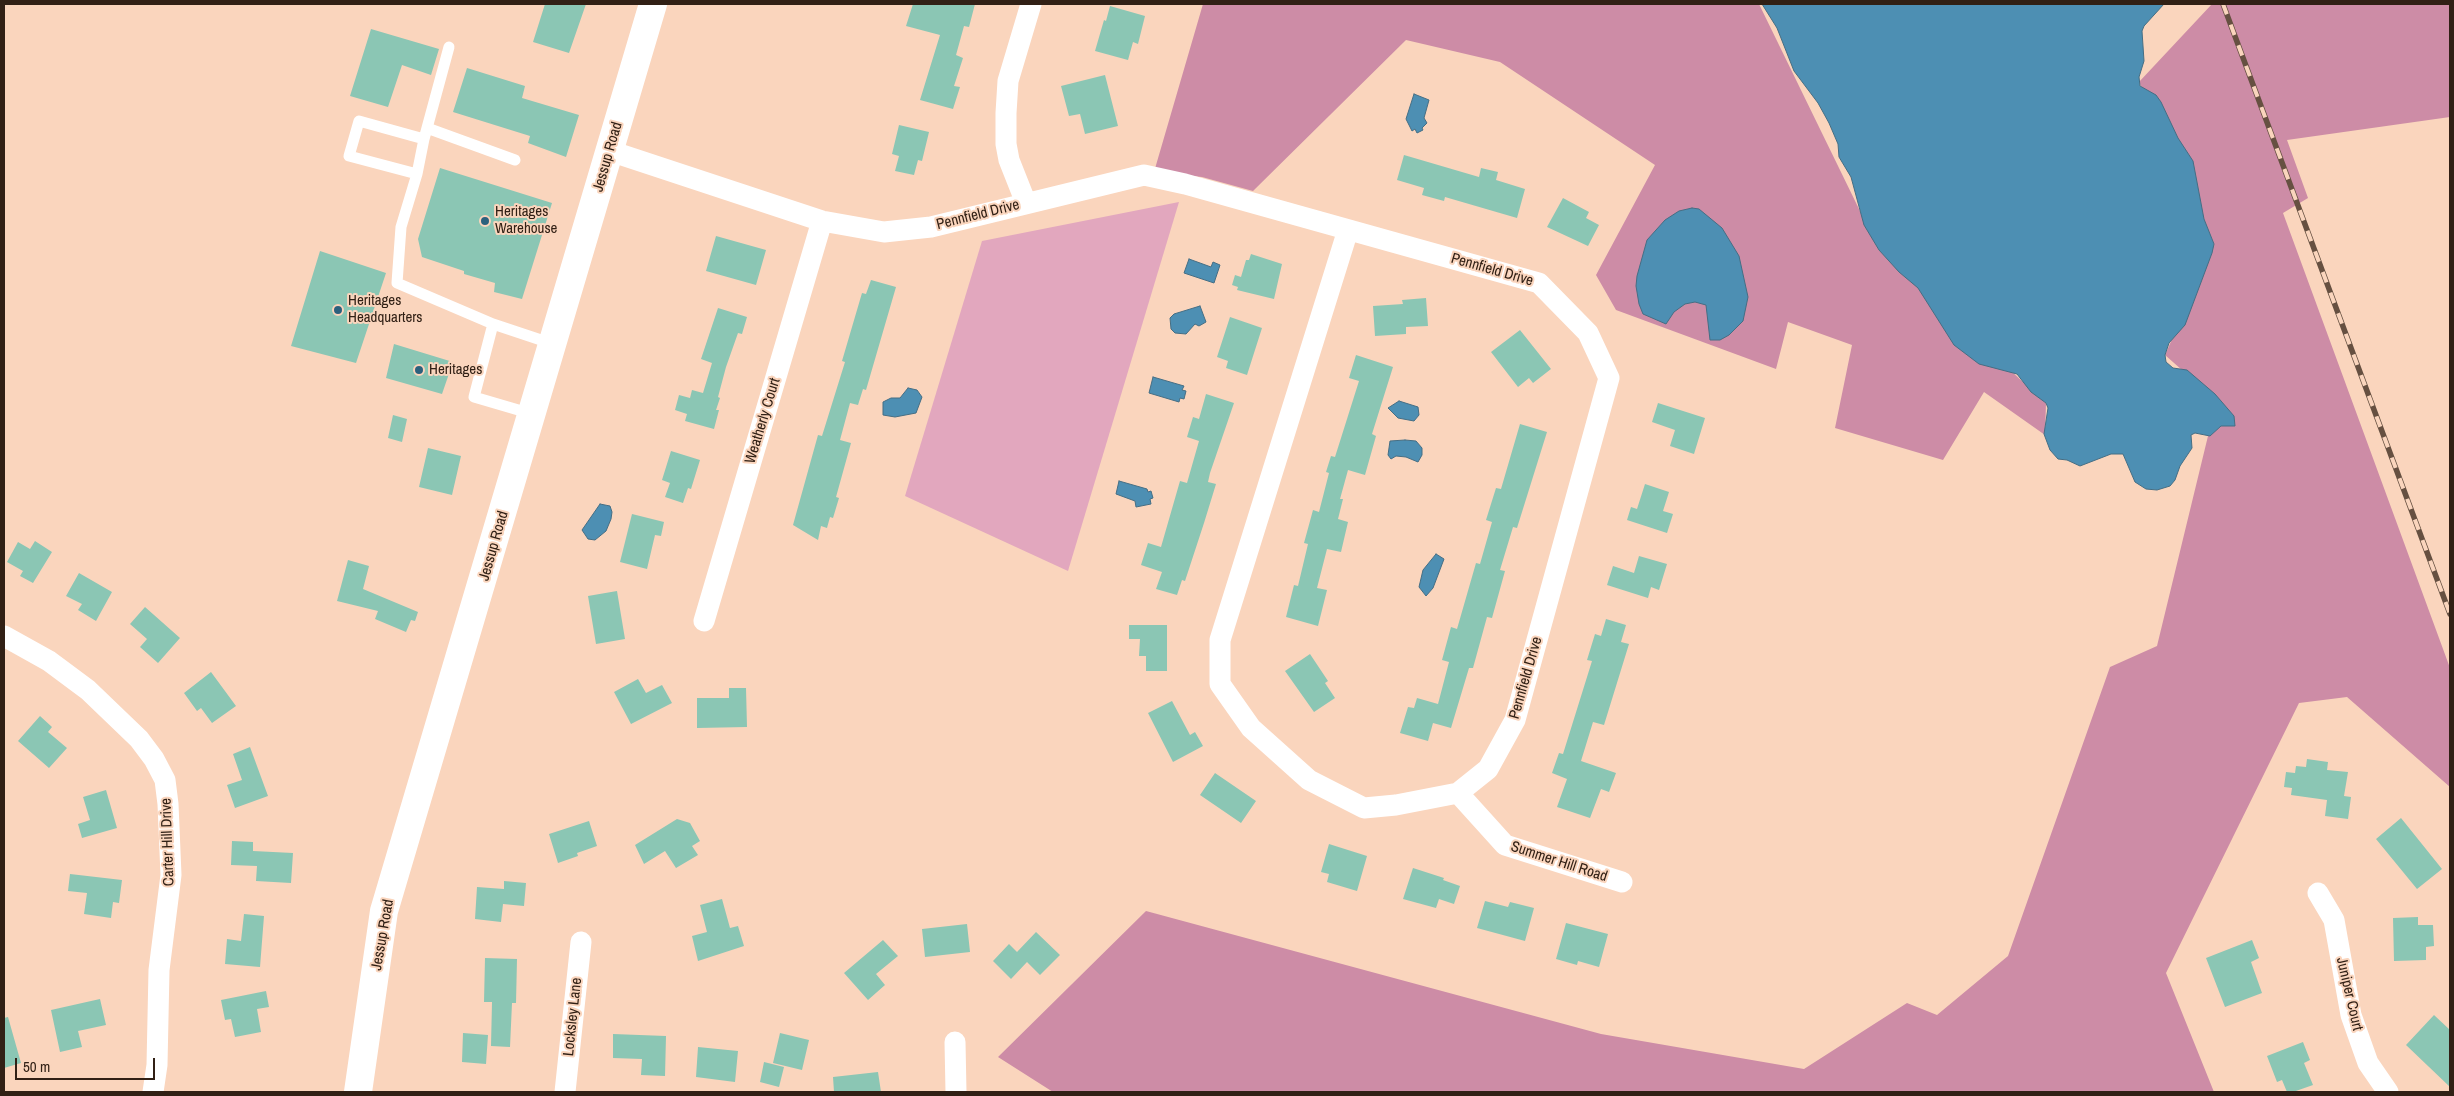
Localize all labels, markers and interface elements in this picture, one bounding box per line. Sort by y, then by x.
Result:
street label: Jessup Road [589,120,627,194]
street label: Pennfield Drive [935,196,1021,234]
place label: Heritages Warehouse [495,203,557,238]
marker: Heritages Warehouse [479,215,491,227]
street label: Pennfield Drive [1449,250,1535,290]
place label: Heritages Headquarters [348,292,423,327]
marker: Heritages Headquarters [332,304,344,316]
place label: Heritages [429,361,482,379]
marker: Heritages [413,364,425,376]
street label: Weatherly Court [741,376,785,466]
street label: Jessup Road [475,509,513,583]
street label: Pennfield Drive [1506,635,1546,721]
street label: Carter Hill Drive [157,798,179,886]
street label: Summer Hill Road [1508,838,1610,886]
street label: Jessup Road [368,898,398,972]
street label: Juniper Court [2332,956,2366,1032]
street label: Locksley Lane [560,977,586,1057]
scale bar [18,1048,158,1080]
text: 50 m [23,1056,50,1077]

